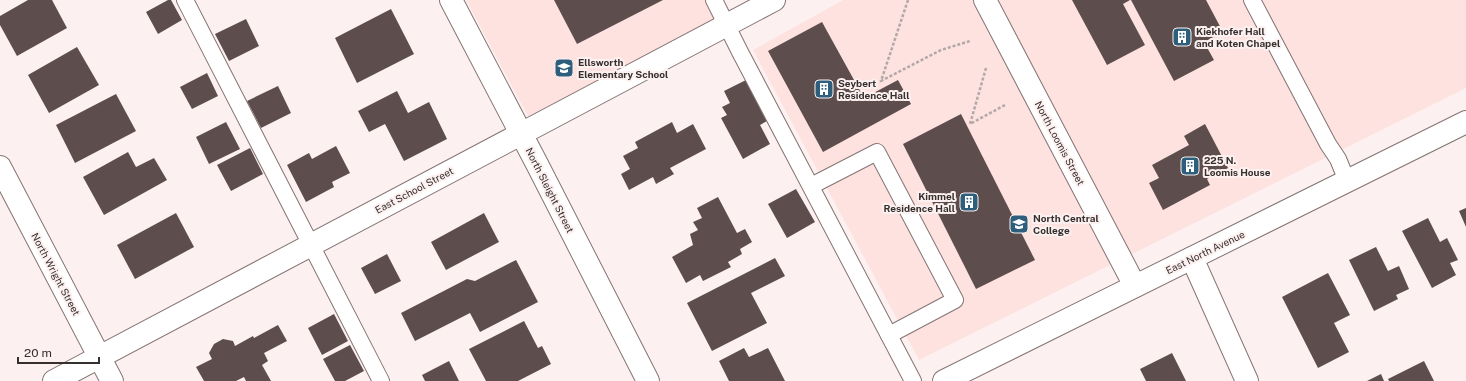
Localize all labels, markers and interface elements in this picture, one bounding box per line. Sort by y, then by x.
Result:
place label: Kiekhofer Hall and Koten Chapel [1196,25,1280,49]
building icon: Kiekhofer Hall and Koten Chapel [1171,26,1193,48]
place label: Ellsworth Elementary School [578,56,668,80]
school or university icon: Ellsworth Elementary School [553,57,575,79]
place label: Seybert Residence Hall [838,77,909,101]
building icon: Seybert Residence Hall [813,78,835,100]
street label: North Loomis Street [1033,99,1087,187]
street label: North Sleight Street [523,145,577,235]
place label: 225 N. Loomis House [1204,154,1271,178]
building icon: 225 N. Loomis House [1179,155,1201,177]
street label: East School Street [373,164,455,216]
place label: Kimmel Residence Hall [884,190,955,214]
building icon: Kimmel Residence Hall [958,191,980,213]
place label: North Central College [1033,212,1099,236]
school or university icon: North Central College [1008,213,1030,235]
street label: East North Avenue [1164,228,1247,276]
street label: North Wright Street [29,231,83,317]
scale bar [18,339,99,365]
text: 20 m [24,346,52,360]

